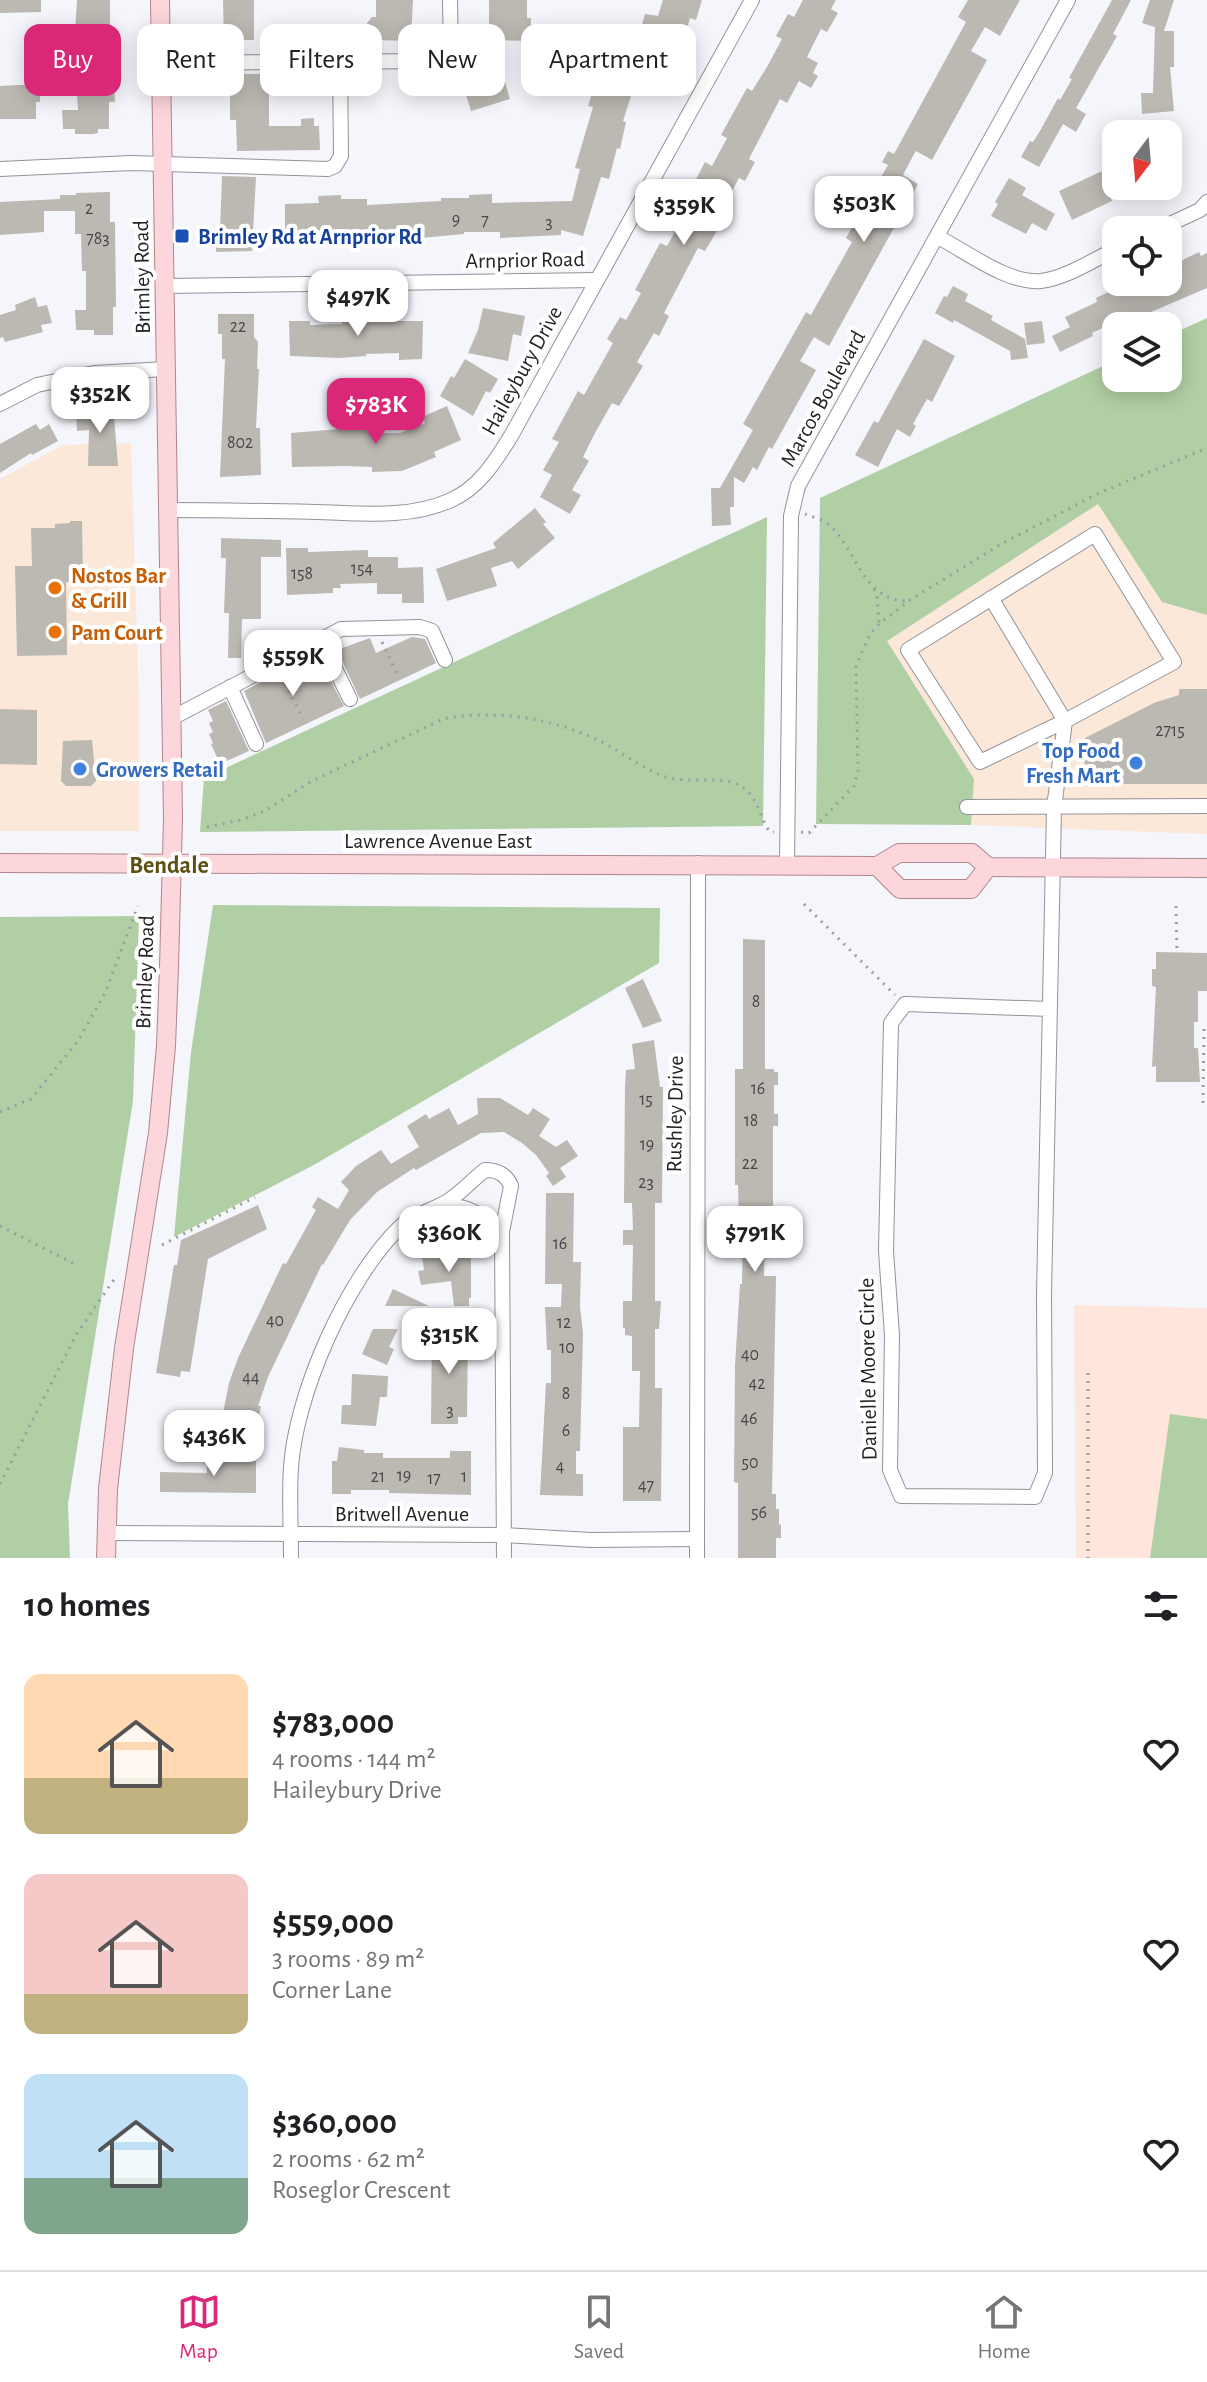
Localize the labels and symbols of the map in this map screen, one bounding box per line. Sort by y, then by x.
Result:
north arrow [1102,120,1182,200]
pin: $503K [808,176,920,244]
pin: $359K [628,179,740,247]
house number: 2 [85,200,93,218]
house number: 9 [452,211,460,229]
house number: 7 [481,212,489,230]
house number: 3 [545,214,553,232]
street label: Brimley Road [130,220,154,334]
place label: Brimley Rd at Arnprior Rd [198,226,423,249]
marker: Brimley Rd at Arnprior Rd [173,227,191,245]
house number: 783 [86,230,110,248]
street label: Arnprior Road [465,248,585,272]
pin: $497K [302,270,414,338]
street label: Haileybury Drive [477,302,566,439]
house number: 22 [230,318,246,336]
street label: Marcos Boulevard [776,327,869,470]
pin: $352K [44,367,156,435]
pin: $783K [320,378,432,446]
house number: 802 [227,434,253,452]
house number: 154 [351,560,374,578]
place label: Nostos Bar & Grill [71,565,166,612]
house number: 158 [291,565,313,583]
marker: Nostos Bar & Grill [46,579,64,597]
place label: Pam Court [71,622,163,644]
marker: Pam Court [46,623,64,641]
pin: $559K [237,630,349,698]
house number: 2715 [1155,722,1185,740]
place label: Top Food Fresh Mart [1026,740,1121,787]
marker: Top Food Fresh Mart [1127,754,1145,772]
place label: Growers Retail [96,759,224,781]
marker: Growers Retail [71,760,89,778]
street label: Lawrence Avenue East [344,830,532,852]
district label: Bendale [129,854,209,878]
street label: Brimley Road [132,915,158,1029]
house number: 8 [752,993,760,1011]
street label: Rushley Drive [663,1055,687,1173]
house number: 16 [751,1080,765,1098]
house number: 15 [639,1091,653,1109]
house number: 18 [744,1112,758,1130]
house number: 19 [640,1136,654,1154]
house number: 22 [742,1155,758,1173]
house number: 23 [638,1174,654,1192]
pin: $360K [393,1206,505,1274]
pin: $791K [699,1206,811,1274]
house number: 16 [553,1235,567,1253]
street label: Danielle Moore Circle [855,1277,881,1460]
pin: $315K [393,1308,505,1376]
house number: 40 [266,1312,284,1330]
house number: 12 [557,1314,571,1332]
house number: 10 [559,1339,575,1357]
house number: 40 [741,1346,759,1364]
house number: 44 [242,1369,260,1387]
house number: 42 [749,1375,765,1393]
house number: 8 [562,1385,570,1403]
house number: 3 [446,1402,454,1420]
pin: $436K [158,1410,270,1478]
house number: 46 [740,1410,758,1428]
house number: 6 [562,1422,570,1440]
house number: 50 [741,1454,759,1472]
house number: 4 [556,1458,565,1476]
house number: 19 [397,1467,411,1485]
house number: 21 [371,1468,385,1486]
house number: 1 [461,1468,467,1486]
house number: 17 [427,1470,441,1488]
house number: 47 [638,1477,654,1495]
street label: Britwell Avenue [335,1503,469,1525]
house number: 56 [751,1504,767,1522]

